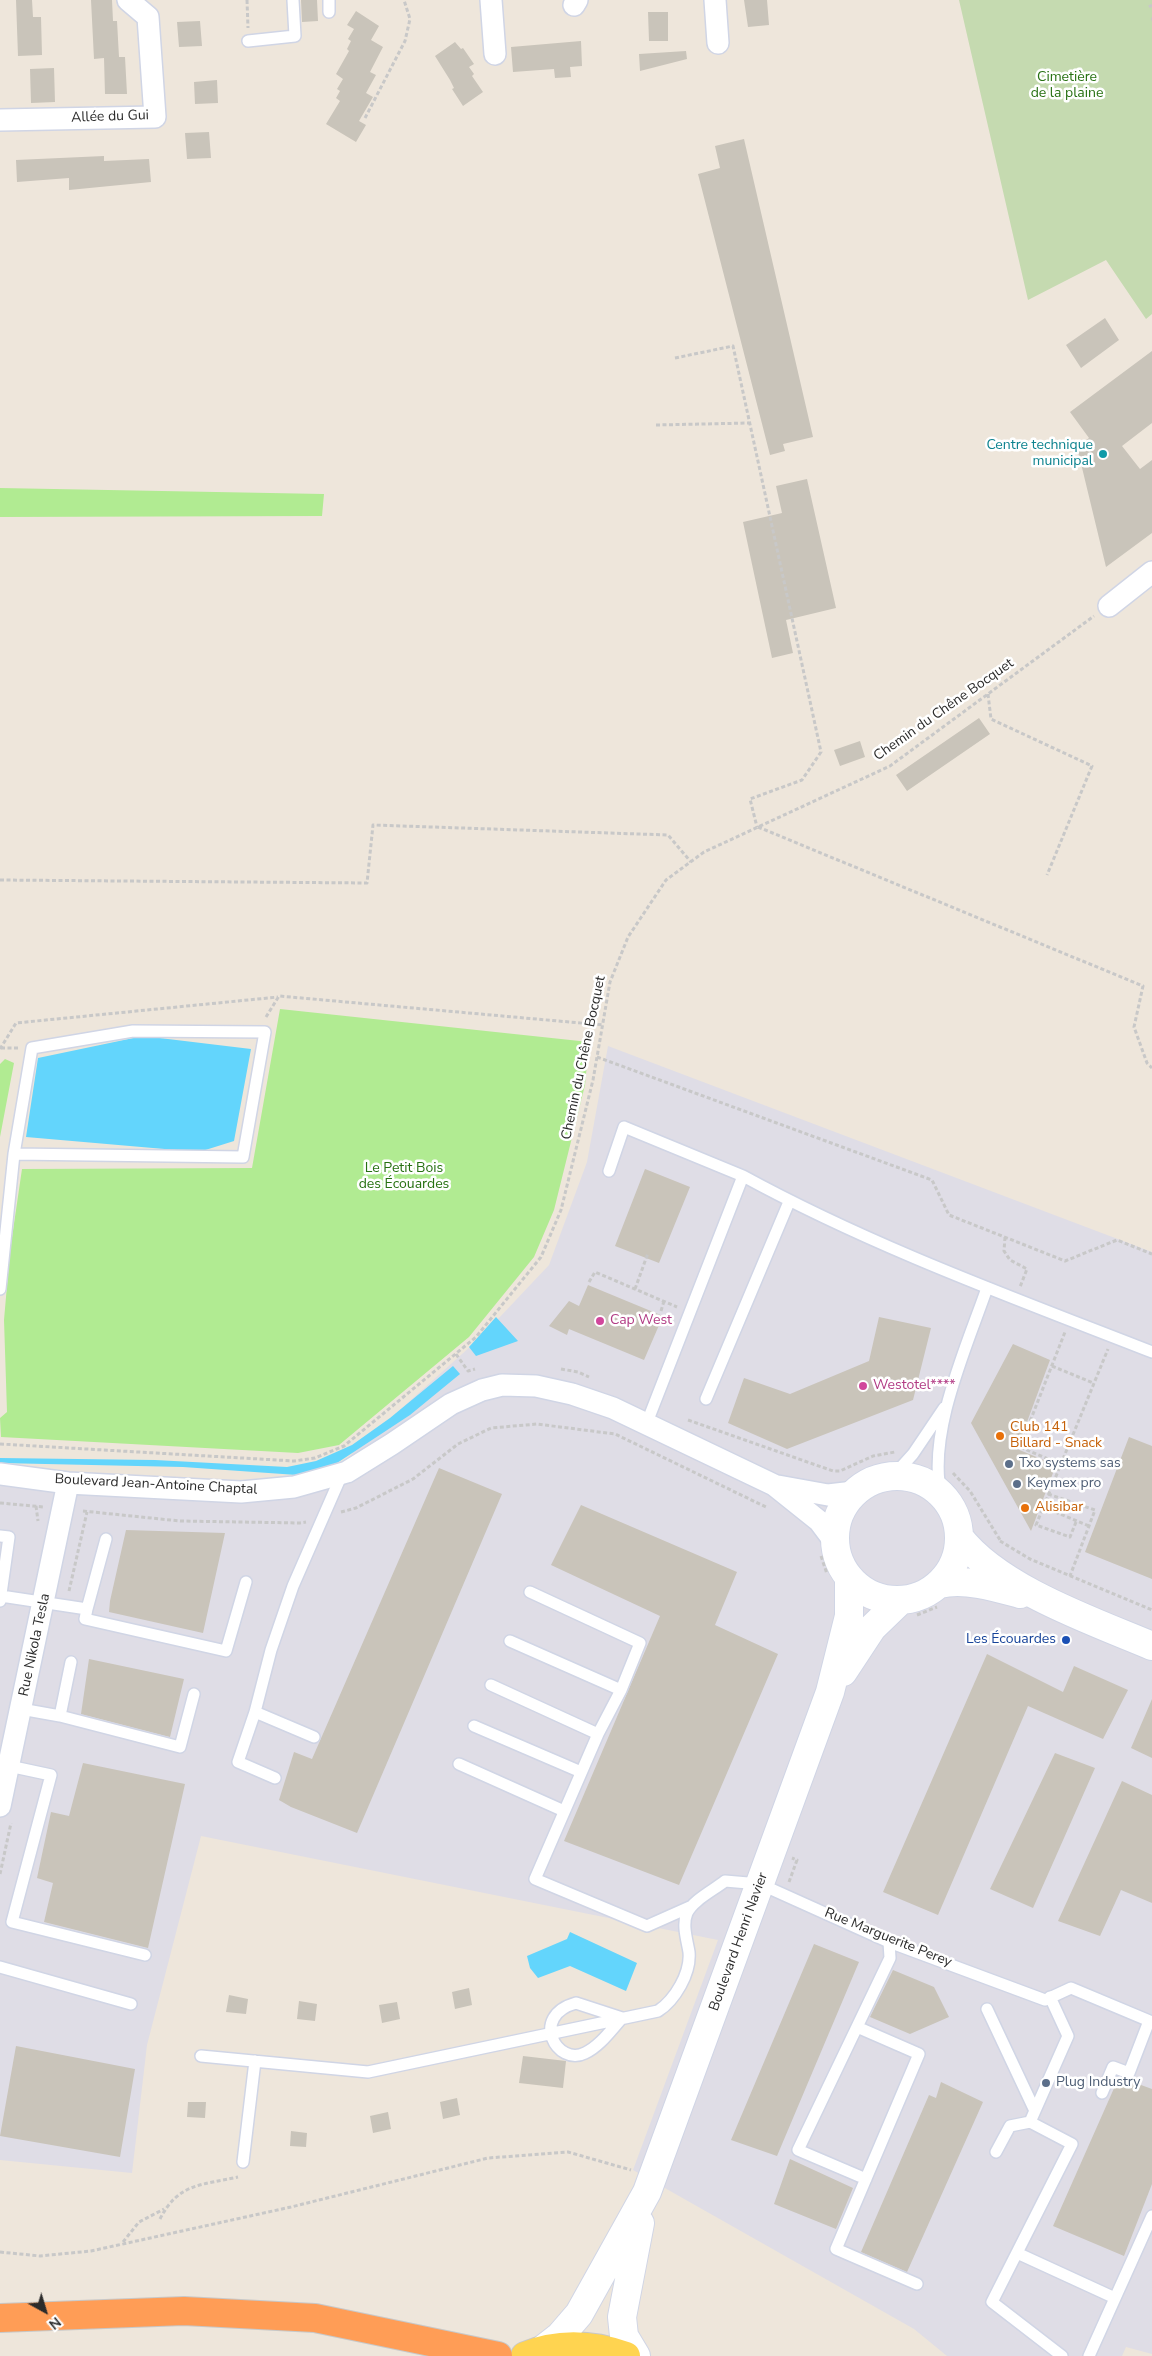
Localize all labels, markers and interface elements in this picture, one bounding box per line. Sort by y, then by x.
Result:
park label: Cimetière de la plaine [1031,70,1103,102]
street label: Allée du Gui [71,107,149,127]
place label: Centre technique municipal [986,438,1093,471]
marker: Centre technique municipal [1097,448,1109,460]
street label: Chemin du Chêne Bocquet [871,655,1017,765]
street label: Chemin du Chêne Bocquet [558,975,610,1141]
park label: Le Petit Bois des Écouardes [359,1161,449,1194]
place label: Cap West [610,1313,672,1329]
marker: Cap West [594,1315,606,1327]
place label: Westotel**** [873,1378,956,1394]
marker: Westotel**** [857,1380,869,1392]
place label: Club 141 Billard - Snack [1010,1420,1102,1452]
marker: Club 141 Billard - Snack [994,1430,1006,1442]
place label: Txo systems sas [1019,1456,1121,1472]
marker: Txo systems sas [1003,1458,1015,1470]
street label: Boulevard Jean-Antoine Chaptal [54,1471,258,1499]
place label: Keymex pro [1027,1476,1101,1492]
marker: Keymex pro [1011,1478,1023,1490]
place label: Alisibar [1035,1500,1083,1516]
marker: Alisibar [1019,1502,1031,1514]
street label: Rue Nikola Tesla [16,1592,54,1698]
place label: Les Écouardes [966,1632,1056,1648]
marker: Les Écouardes [1060,1634,1072,1646]
street label: Boulevard Henri Navier [706,1870,772,2014]
street label: Rue Marguerite Perey [822,1905,954,1971]
place label: Plug Industry [1056,2075,1140,2091]
marker: Plug Industry [1040,2077,1052,2089]
north arrow [20,2286,70,2336]
text: N [45,2312,65,2334]

